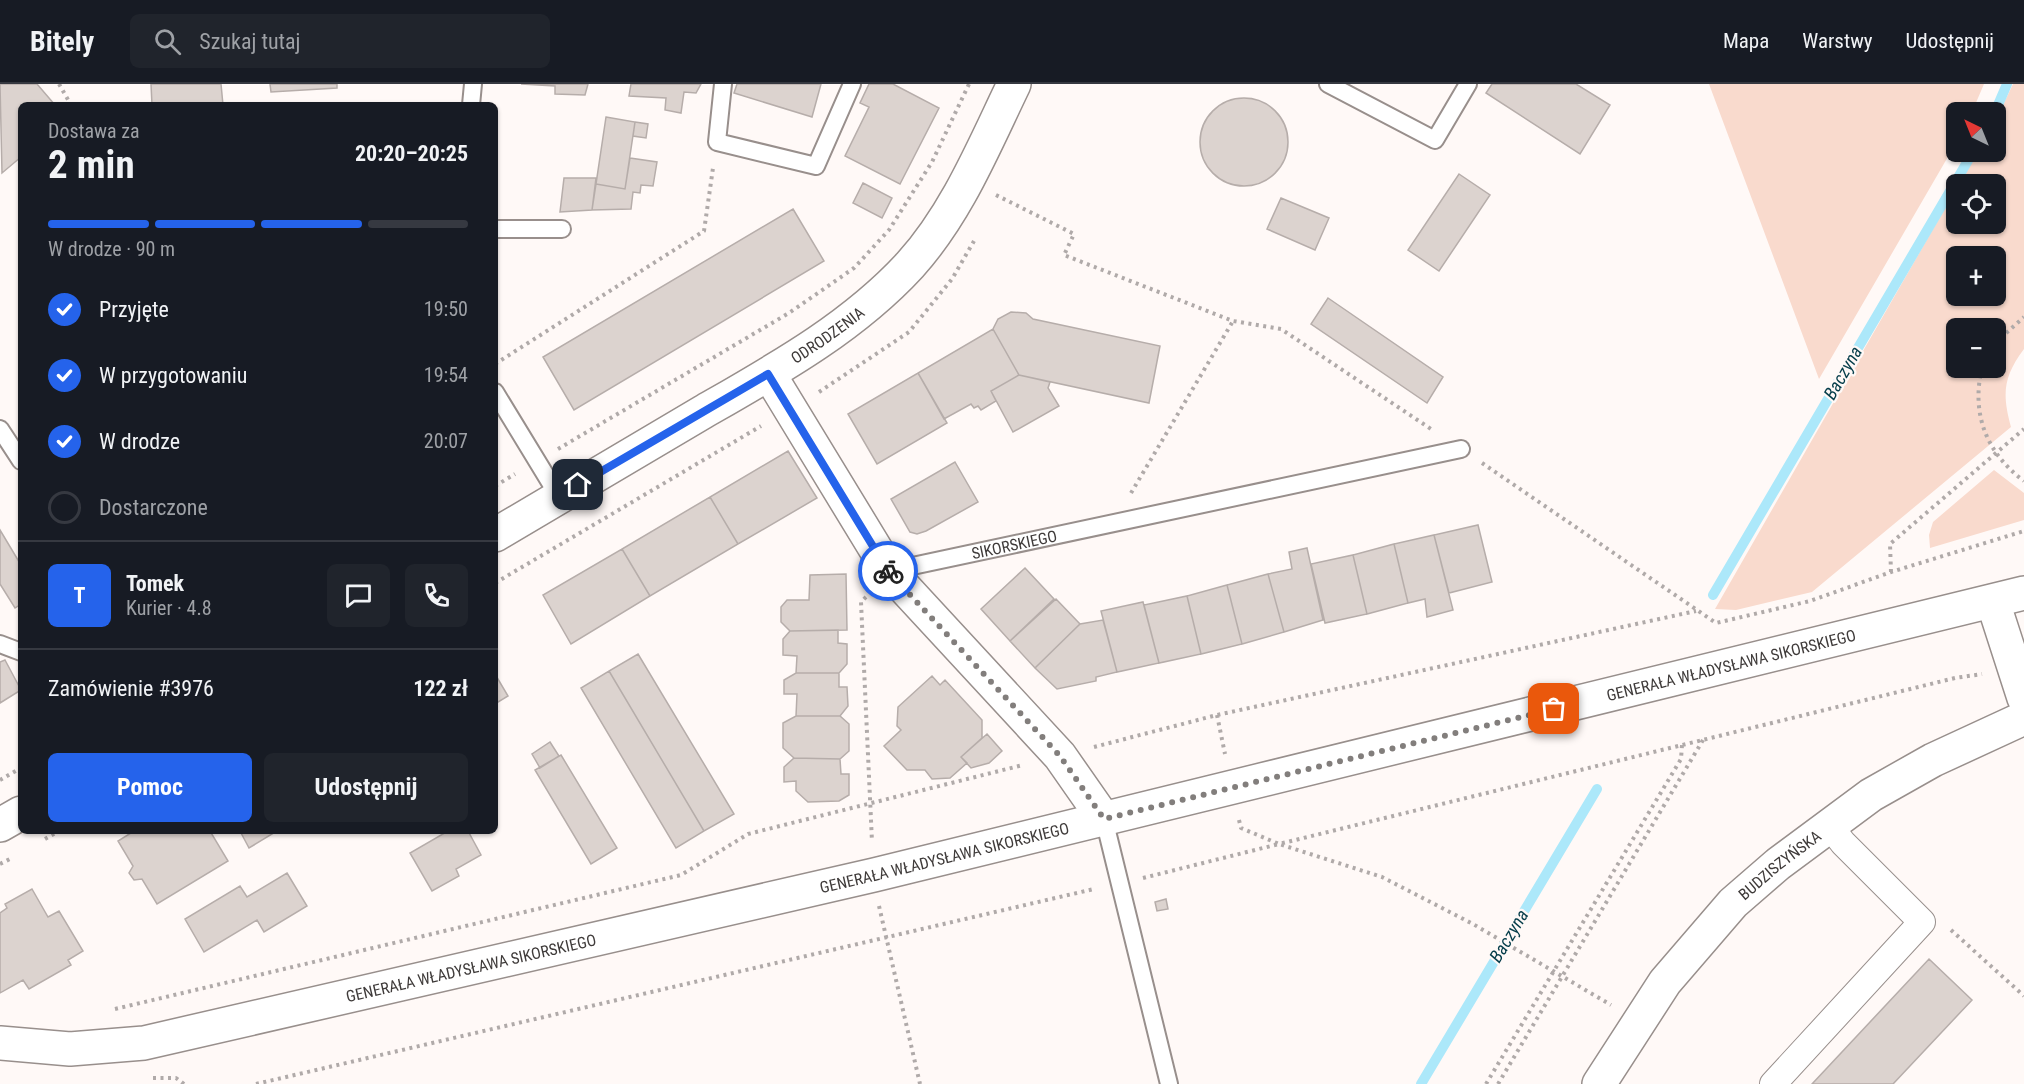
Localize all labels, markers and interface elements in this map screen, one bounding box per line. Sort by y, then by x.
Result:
search box [130,14,550,68]
text: Bitely [30,25,94,58]
icon: search [151,25,184,58]
text: Szukaj tutaj [199,29,301,54]
text: Mapa [1723,29,1769,53]
text: Warstwy [1802,29,1873,53]
text: Udostępnij [1906,29,1994,53]
north arrow [1946,102,2006,162]
map controls [1946,102,2006,378]
text: Dostawa za [48,119,140,143]
text: 20:20–20:25 [355,141,468,166]
text: 2 min [48,142,135,188]
button: locate [1946,174,2006,234]
text: W drodze · 90 m [48,237,175,261]
button: + [1946,246,2006,306]
icon: check [48,293,81,326]
text: Przyjęte [99,297,169,322]
text: 19:50 [424,297,468,321]
street label: ODRODZENIA [787,303,868,368]
button: − [1946,318,2006,378]
water label: Baczyna [1819,343,1866,403]
icon: check [48,359,81,392]
text: W przygotowaniu [99,363,247,388]
text: 19:54 [424,363,468,387]
icon: check [48,425,81,458]
text: W drodze [99,429,180,454]
text: 20:07 [424,429,468,453]
pin [552,459,603,510]
icon: home [561,468,594,501]
text: Dostarczone [99,495,208,520]
street label: SIKORSKIEGO [970,526,1059,563]
courier [858,541,918,601]
icon: bike [872,555,905,588]
button: chat [327,564,390,627]
button: phone [405,564,468,627]
text: Tomek [126,571,184,596]
text: T [74,583,85,608]
text: Kurier · 4.8 [126,596,212,620]
street label: GENERAŁA WŁADYSŁAWA SIKORSKIEGO [1605,626,1858,705]
text: Zamówienie #3976 [48,676,214,701]
text: 122 zł [413,676,468,701]
pin [1528,683,1579,734]
icon: bag [1537,692,1570,725]
button: Pomoc [48,753,252,822]
button: Udostępnij [264,753,468,822]
street label: GENERAŁA WŁADYSŁAWA SIKORSKIEGO [818,819,1071,897]
street label: BUDZISZYŃSKA [1735,826,1825,904]
water label: Baczyna [1485,906,1532,966]
street label: GENERAŁA WŁADYSŁAWA SIKORSKIEGO [344,930,598,1006]

